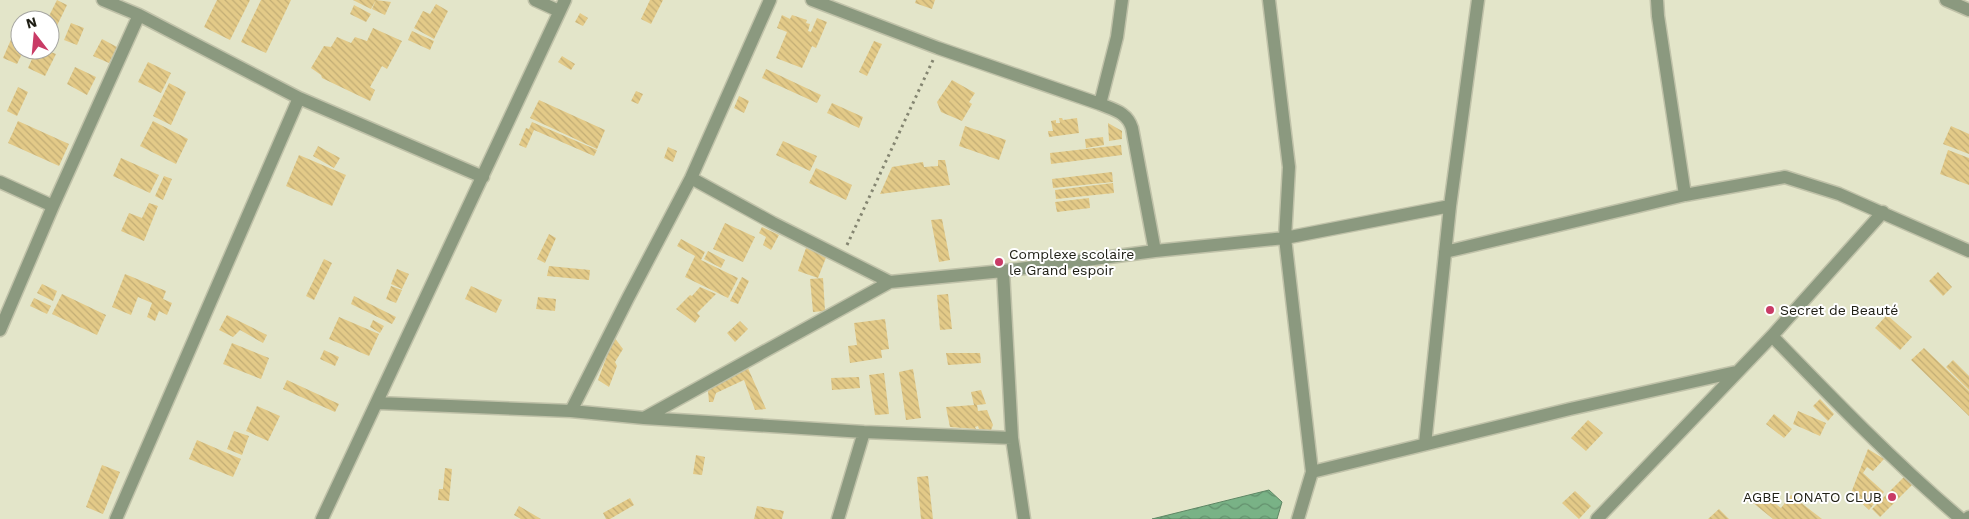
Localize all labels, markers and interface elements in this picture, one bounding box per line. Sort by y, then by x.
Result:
north arrow [10,10,60,60]
text: N [24,13,39,32]
place label: Complexe scolaire le Grand espoir [1009,246,1134,278]
marker: Complexe scolaire le Grand espoir [993,256,1005,268]
place label: Secret de Beauté [1780,302,1898,318]
marker: Secret de Beauté [1764,304,1776,316]
place label: AGBE LONATO CLUB [1743,489,1882,505]
marker: AGBE LONATO CLUB [1886,491,1898,503]

